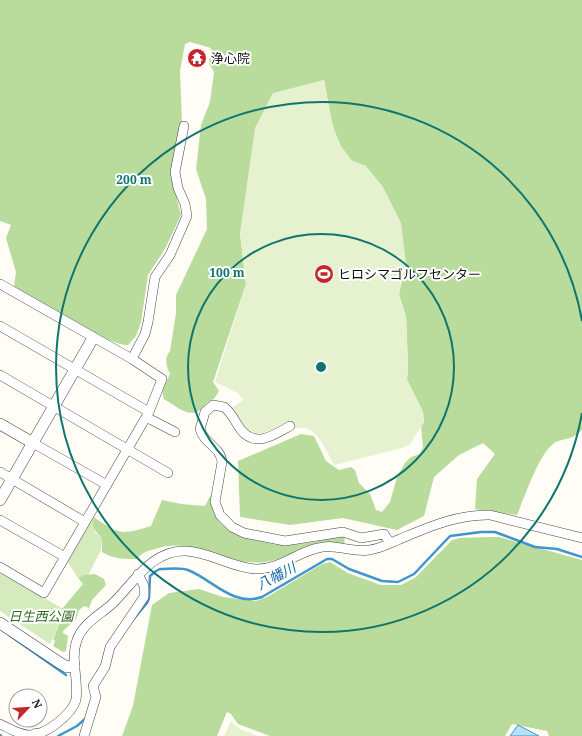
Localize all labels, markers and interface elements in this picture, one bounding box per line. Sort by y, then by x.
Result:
temple icon: 浄心院 [186,47,208,69]
place label: 浄心院 [211,49,250,67]
text: 200 m [116,171,152,188]
sports icon: ヒロシマゴルフセンター [313,263,335,285]
text: 100 m [209,264,245,281]
place label: ヒロシマゴルフセンター [338,265,481,283]
centre of rings [314,360,328,374]
water label: 八幡川 [253,556,301,594]
park label: 日生西公園 [8,607,75,625]
north arrow [8,688,48,728]
text: N [29,696,46,711]

